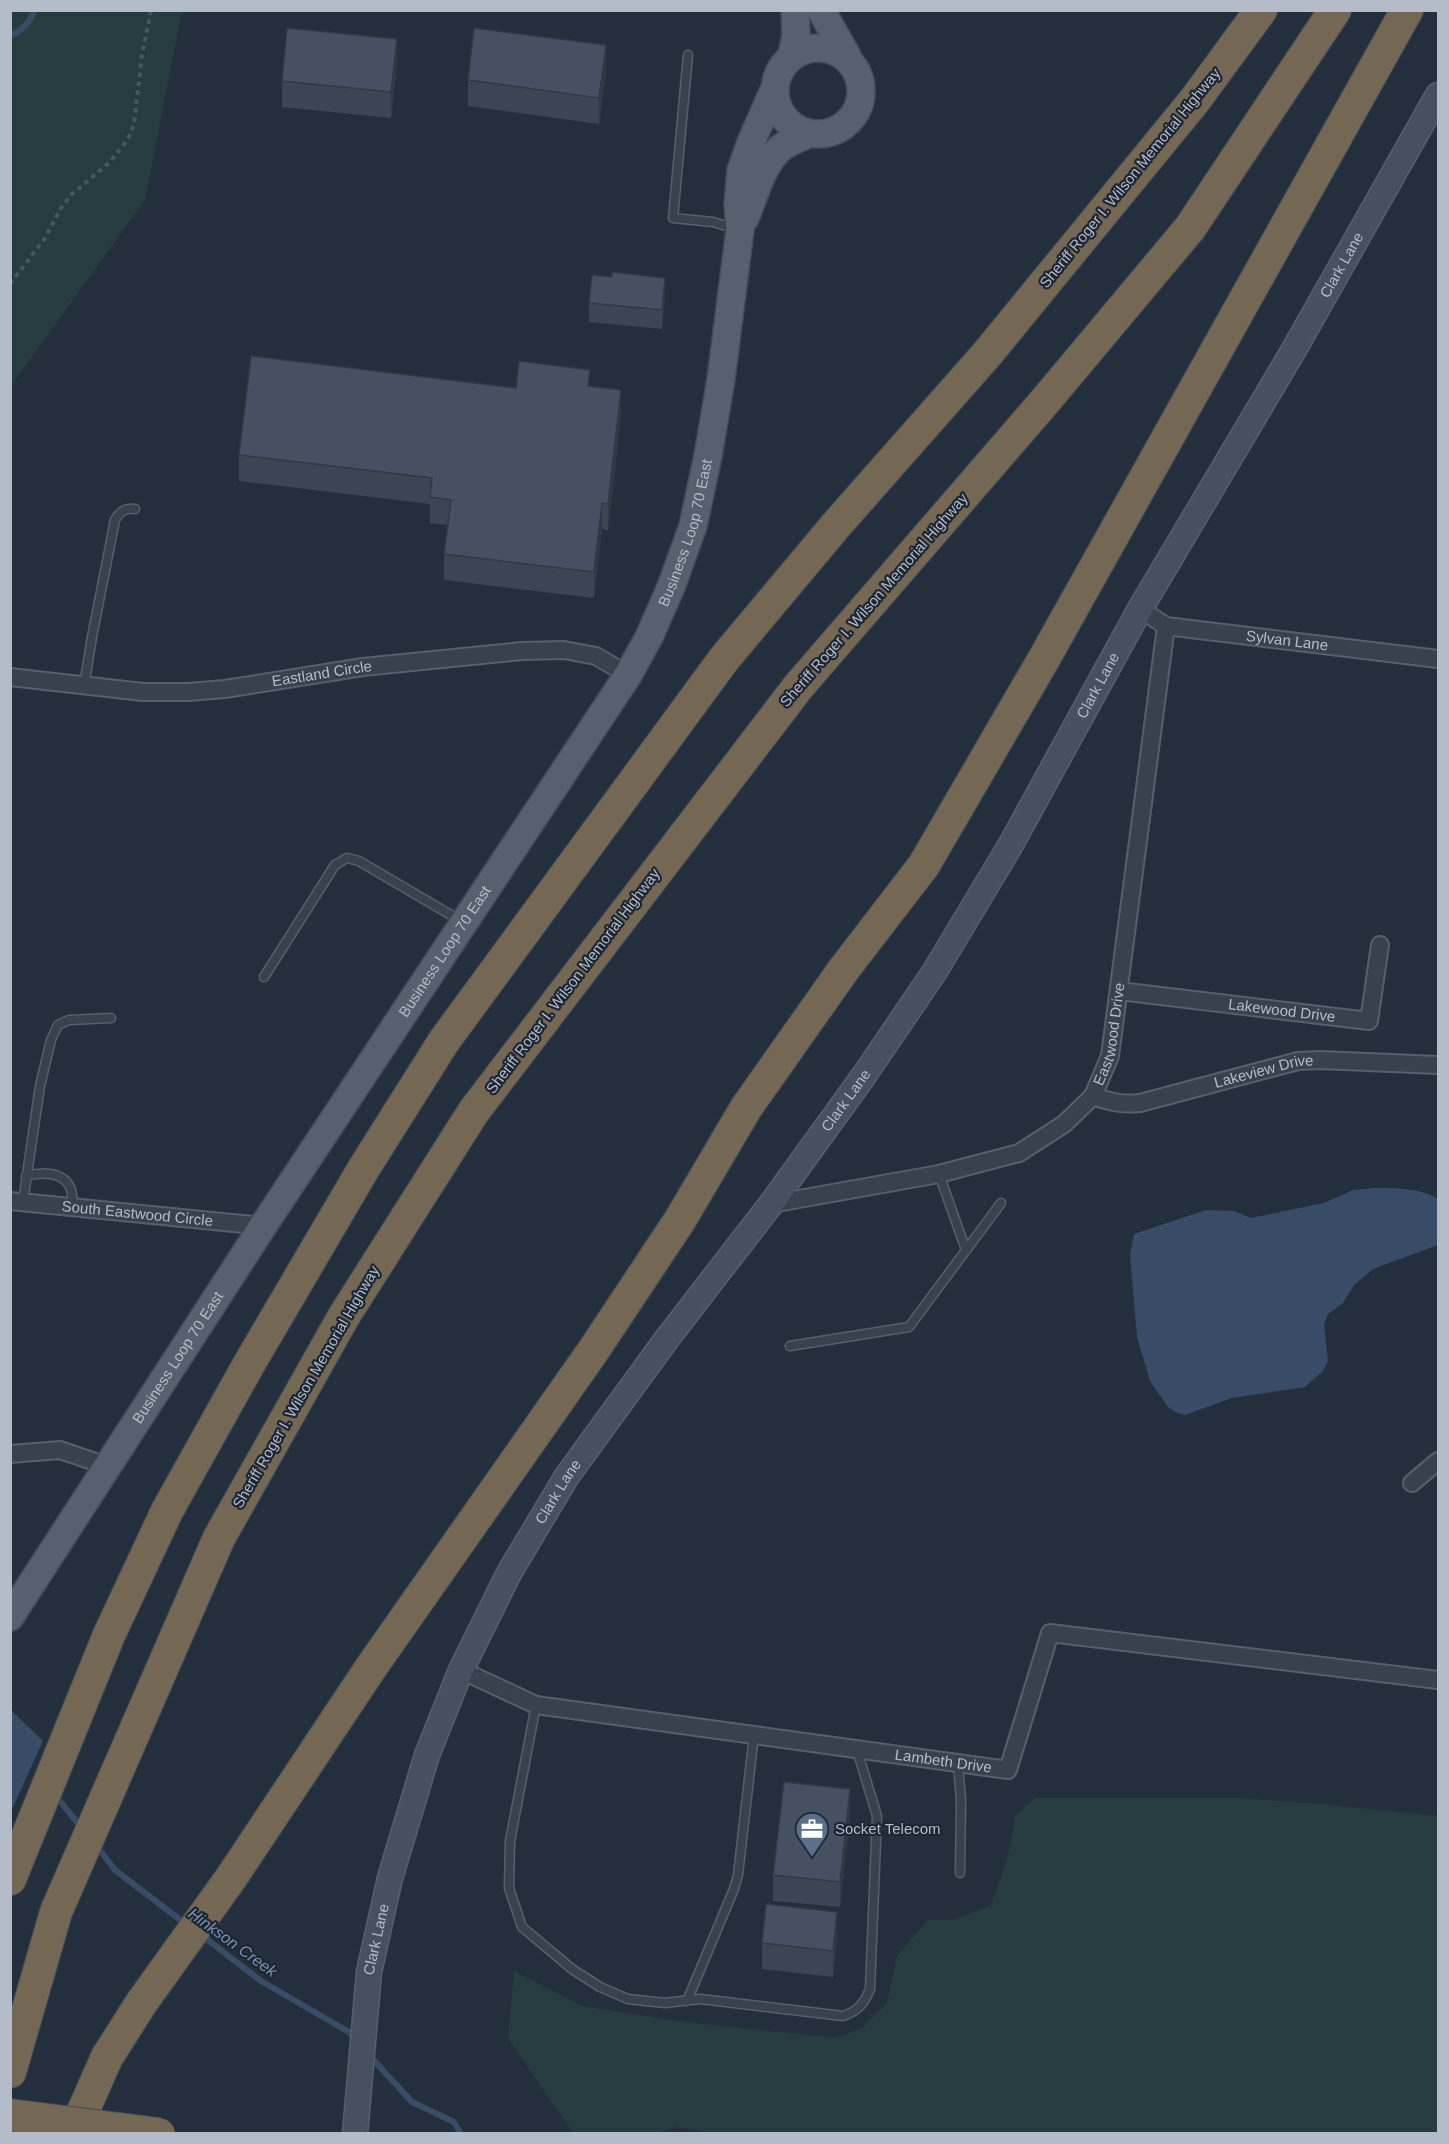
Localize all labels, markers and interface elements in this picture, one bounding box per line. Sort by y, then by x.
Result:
street label: Sheriff Roger I. Wilson Memorial Highway [1036,64,1224,291]
street label: Clark Lane [1316,229,1367,301]
street label: Business Loop 70 East [655,457,715,609]
street label: Sheriff Roger I. Wilson Memorial Highway [776,489,971,710]
street label: Sylvan Lane [1245,627,1329,654]
street label: Clark Lane [1073,649,1123,721]
street label: Eastland Circle [271,657,373,689]
street label: Sheriff Roger I. Wilson Memorial Highway [482,864,663,1097]
street label: Business Loop 70 East [395,882,494,1020]
street label: Eastwood Drive [1090,982,1127,1088]
street label: Lakewood Drive [1227,995,1336,1025]
street label: Lakeview Drive [1212,1051,1314,1091]
street label: Clark Lane [817,1066,874,1135]
street label: South Eastwood Circle [61,1197,214,1229]
street label: Sheriff Roger I. Wilson Memorial Highway [229,1262,383,1511]
street label: Business Loop 70 East [129,1288,227,1426]
street label: Clark Lane [531,1456,584,1527]
street label: Lambeth Drive [894,1746,993,1776]
office icon: Socket Telecom [794,1811,830,1858]
place label: Socket Telecom [835,1820,941,1837]
street label: Clark Lane [360,1902,392,1977]
water label: Hinkson Creek [185,1905,281,1981]

